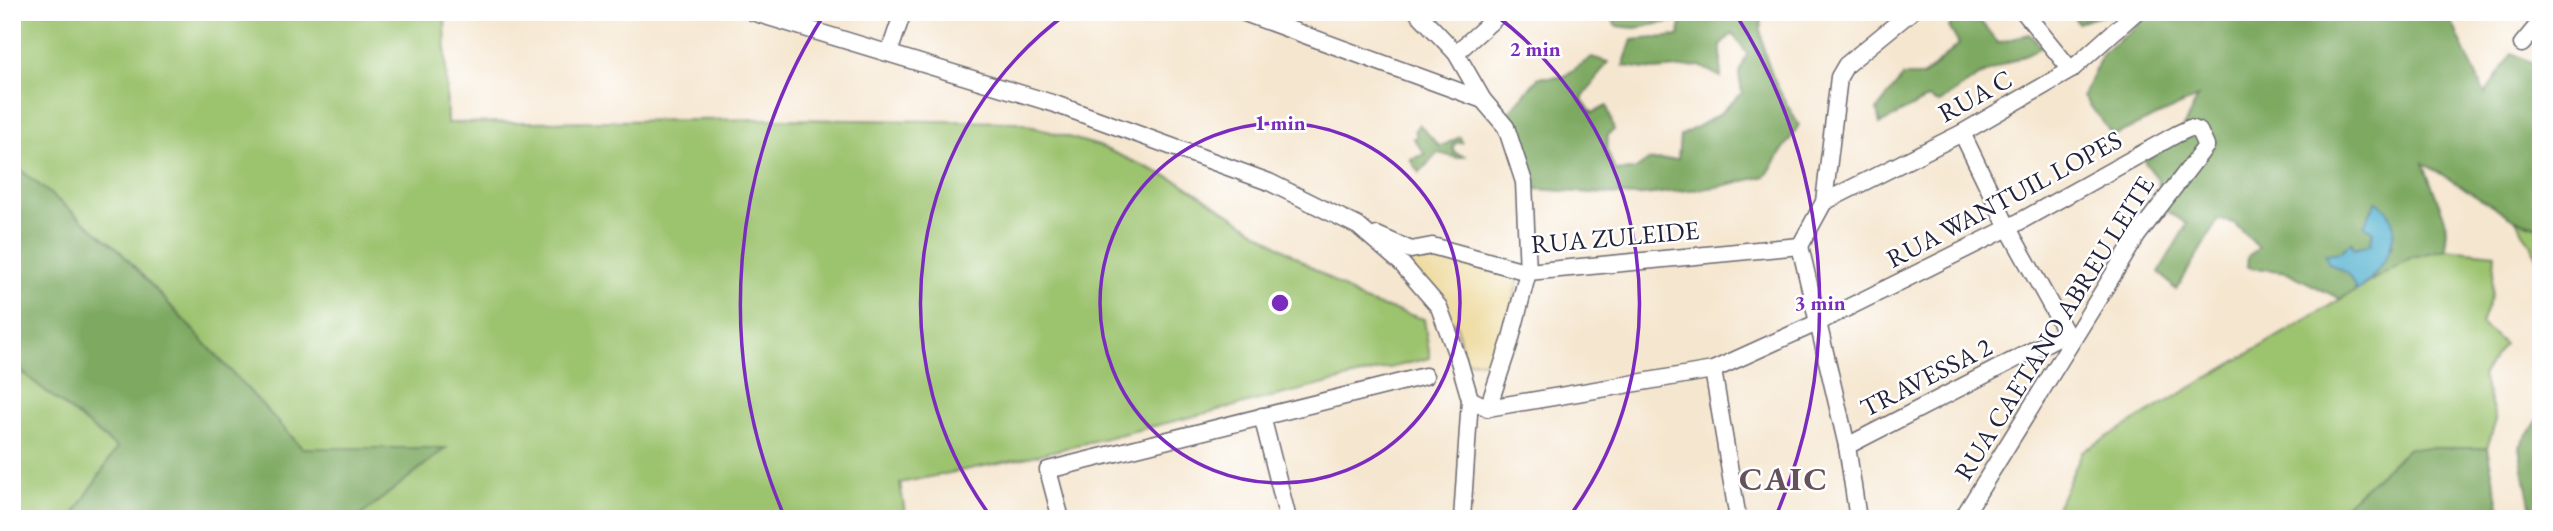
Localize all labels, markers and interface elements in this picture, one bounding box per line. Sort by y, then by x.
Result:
text: 2 min [1509,35,1561,62]
street label: RUA C [1932,62,2018,130]
text: 1 min [1254,109,1306,136]
street label: RUA WANTUIL LOPES [1880,123,2128,275]
street label: RUA CAETANO ABREU LEITE [1946,169,2162,486]
street label: RUA ZULEIDE [1529,213,1701,261]
text: 3 min [1794,289,1846,316]
centre of rings [1268,291,1292,315]
street label: TRAVESSA 2 [1854,329,1998,425]
district label: CAIC [1739,457,1829,500]

